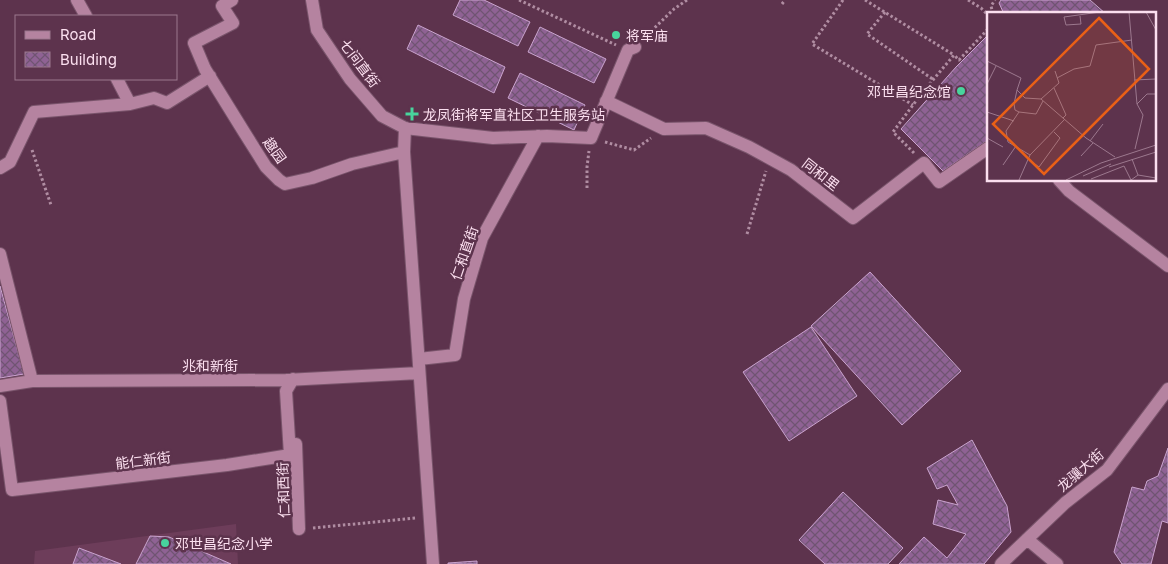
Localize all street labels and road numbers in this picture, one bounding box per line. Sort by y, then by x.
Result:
street label: 七间直街 [336,36,384,90]
street label: 趣园 [260,134,290,166]
street label: 同和里 [799,154,843,194]
street label: 仁和直街 [447,224,481,282]
street label: 兆和新街 [182,357,238,374]
street label: 龙骧大街 [1053,445,1107,495]
street label: 能仁新街 [114,448,172,472]
street label: 仁和西街 [274,462,292,518]

